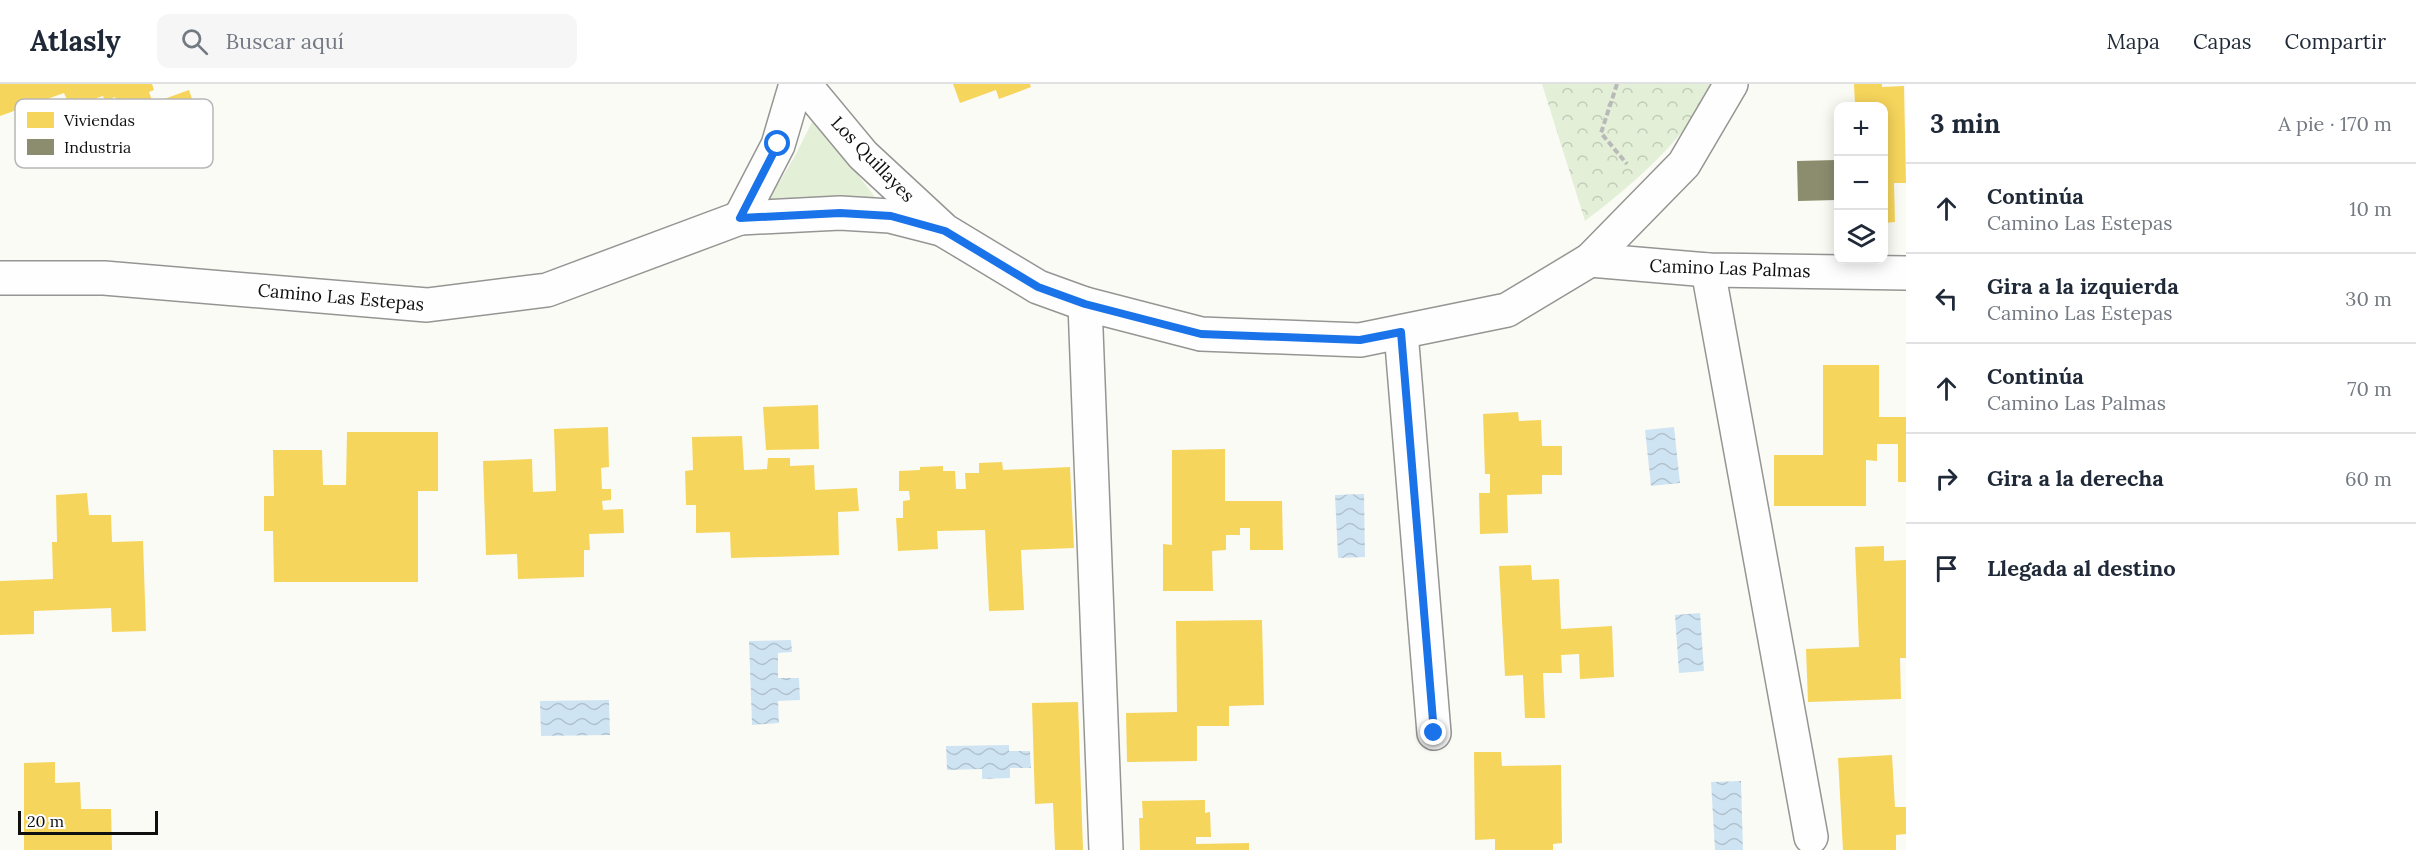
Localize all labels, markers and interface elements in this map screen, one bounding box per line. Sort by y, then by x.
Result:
search box [157,14,577,68]
text: Atlasly [30,23,121,59]
icon: search [178,25,211,58]
text: Buscar aquí [226,27,344,55]
text: Mapa [2106,28,2160,55]
text: Capas [2193,28,2252,55]
text: Compartir [2285,28,2386,55]
legend [15,99,213,168]
map controls [1834,102,1888,264]
button: + [1834,102,1888,156]
text: 3 min [1930,107,2000,140]
text: Viviendas [63,110,135,130]
street label: Los Quillayes [826,111,920,207]
text: A pie · 170 m [2278,111,2392,136]
route start [764,130,790,156]
text: Industria [64,137,131,157]
button: − [1834,156,1888,210]
text: Continúa [1987,182,2084,210]
icon: ahead [1930,192,1963,225]
text: 10 m [2349,196,2392,221]
button: layers [1834,210,1888,264]
text: Camino Las Estepas [1987,210,2173,235]
street label: Camino Las Palmas [1649,254,1811,282]
text: Gira a la izquierda [1987,272,2179,300]
street label: Camino Las Estepas [257,278,425,316]
icon: left [1930,282,1963,315]
text: 30 m [2345,286,2392,311]
text: Camino Las Estepas [1987,300,2173,325]
text: Continúa [1987,362,2084,390]
icon: ahead [1930,372,1963,405]
text: 70 m [2347,376,2392,401]
text: Camino Las Palmas [1987,390,2166,415]
icon: right [1930,462,1963,495]
text: Gira a la derecha [1987,464,2164,492]
text: 60 m [2345,466,2392,491]
icon: arrive [1930,552,1963,585]
text: Llegada al destino [1987,554,2176,582]
route end [1420,719,1446,745]
scale bar [18,808,158,836]
text: 20 m [27,811,64,831]

